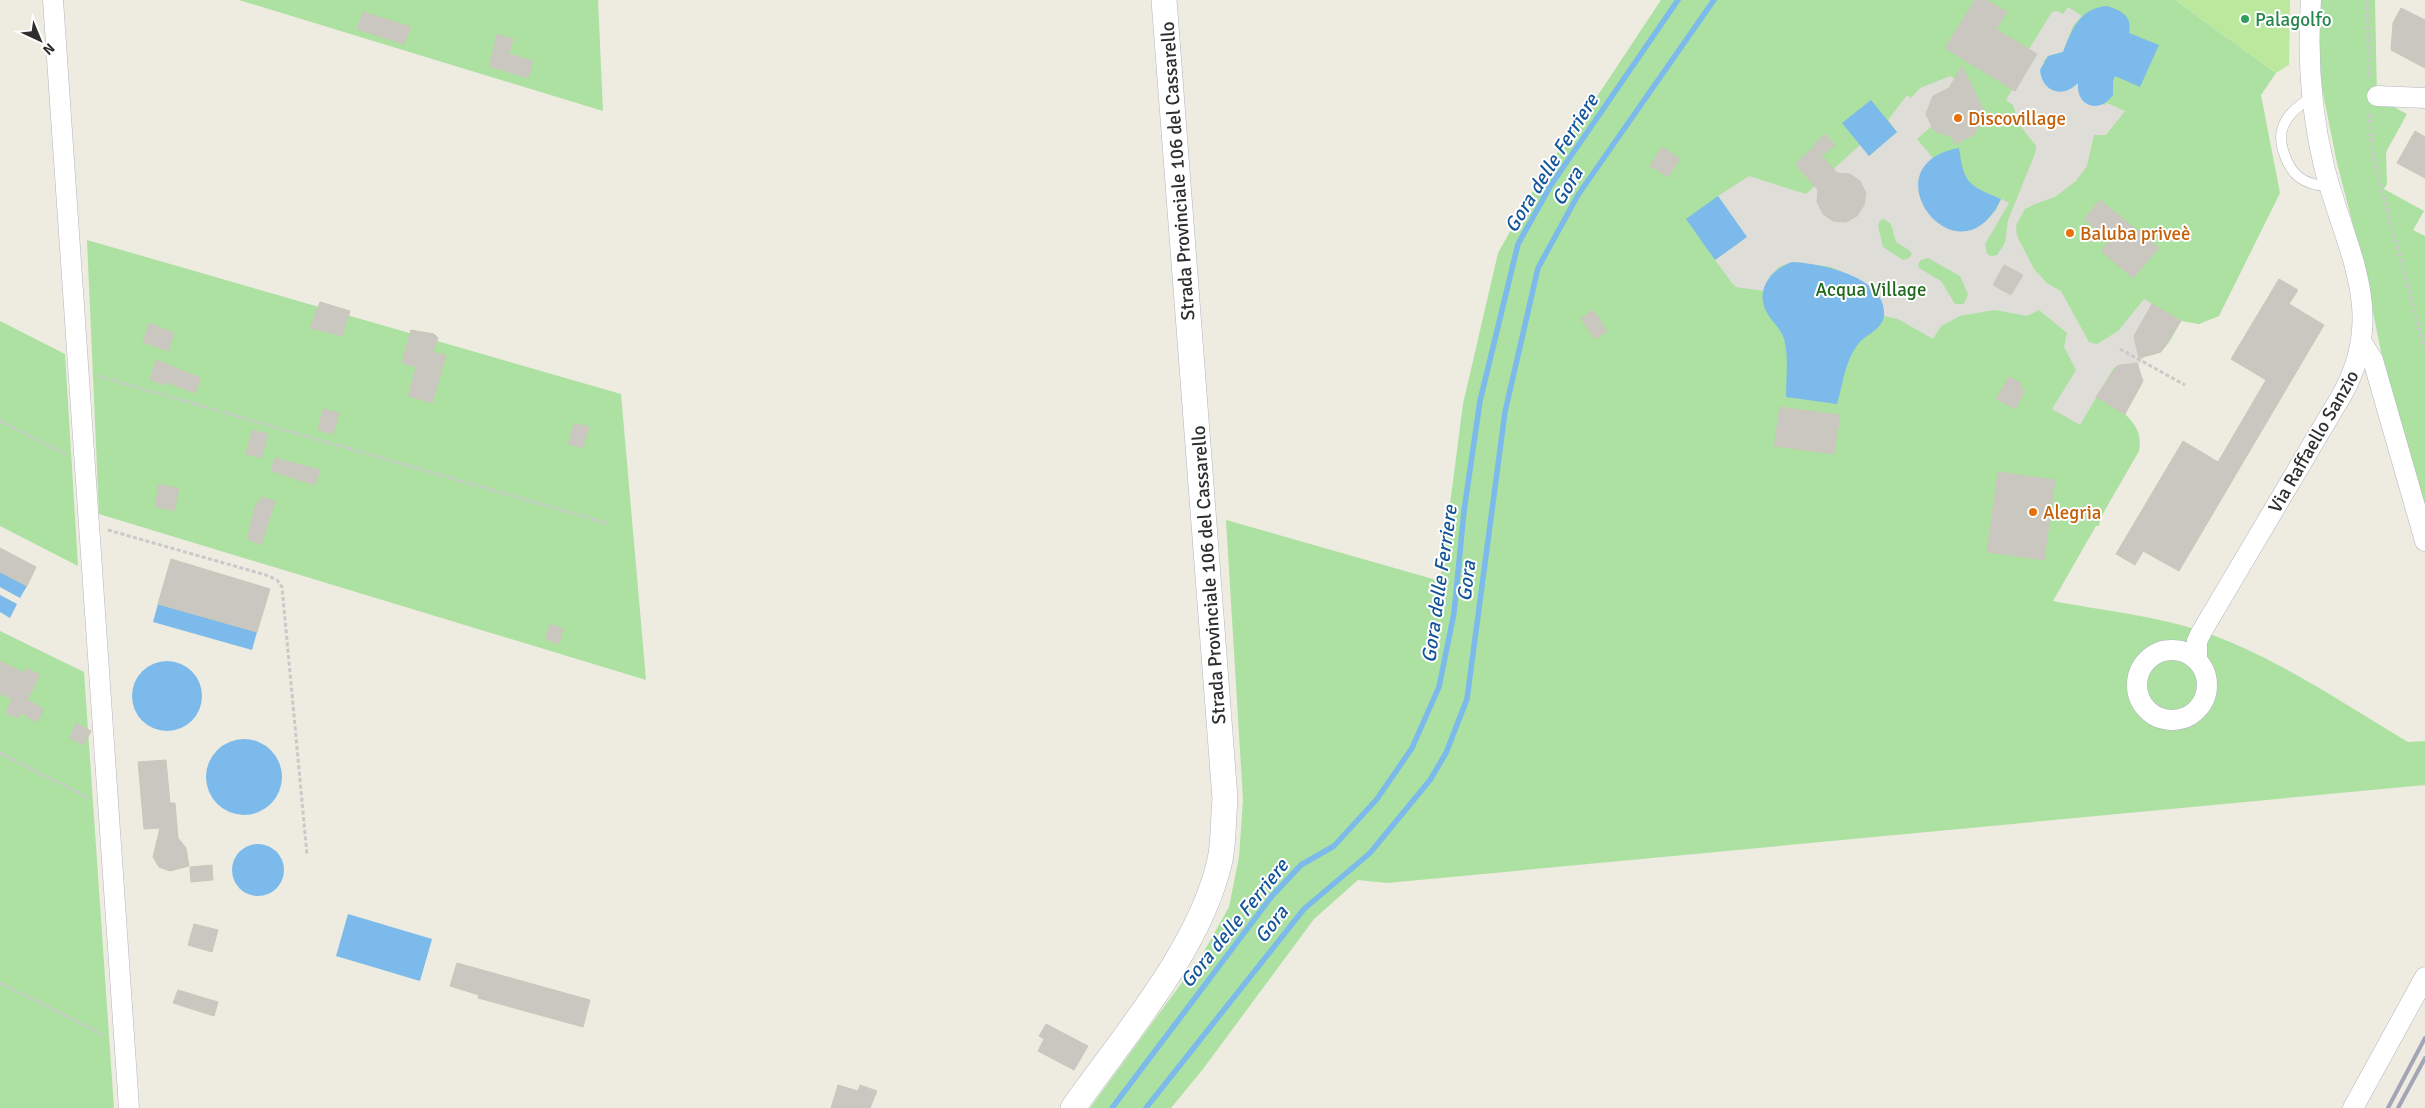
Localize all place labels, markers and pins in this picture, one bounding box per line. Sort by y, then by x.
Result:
place label: Palagolfo [2255,8,2332,32]
marker: Palagolfo [2239,13,2251,25]
place label: Discovillage [1968,107,2066,131]
marker: Discovillage [1952,112,1964,124]
place label: Baluba priveè [2080,222,2190,246]
marker: Baluba priveè [2064,227,2076,239]
place label: Alegria [2043,501,2101,525]
marker: Alegria [2027,506,2039,518]

